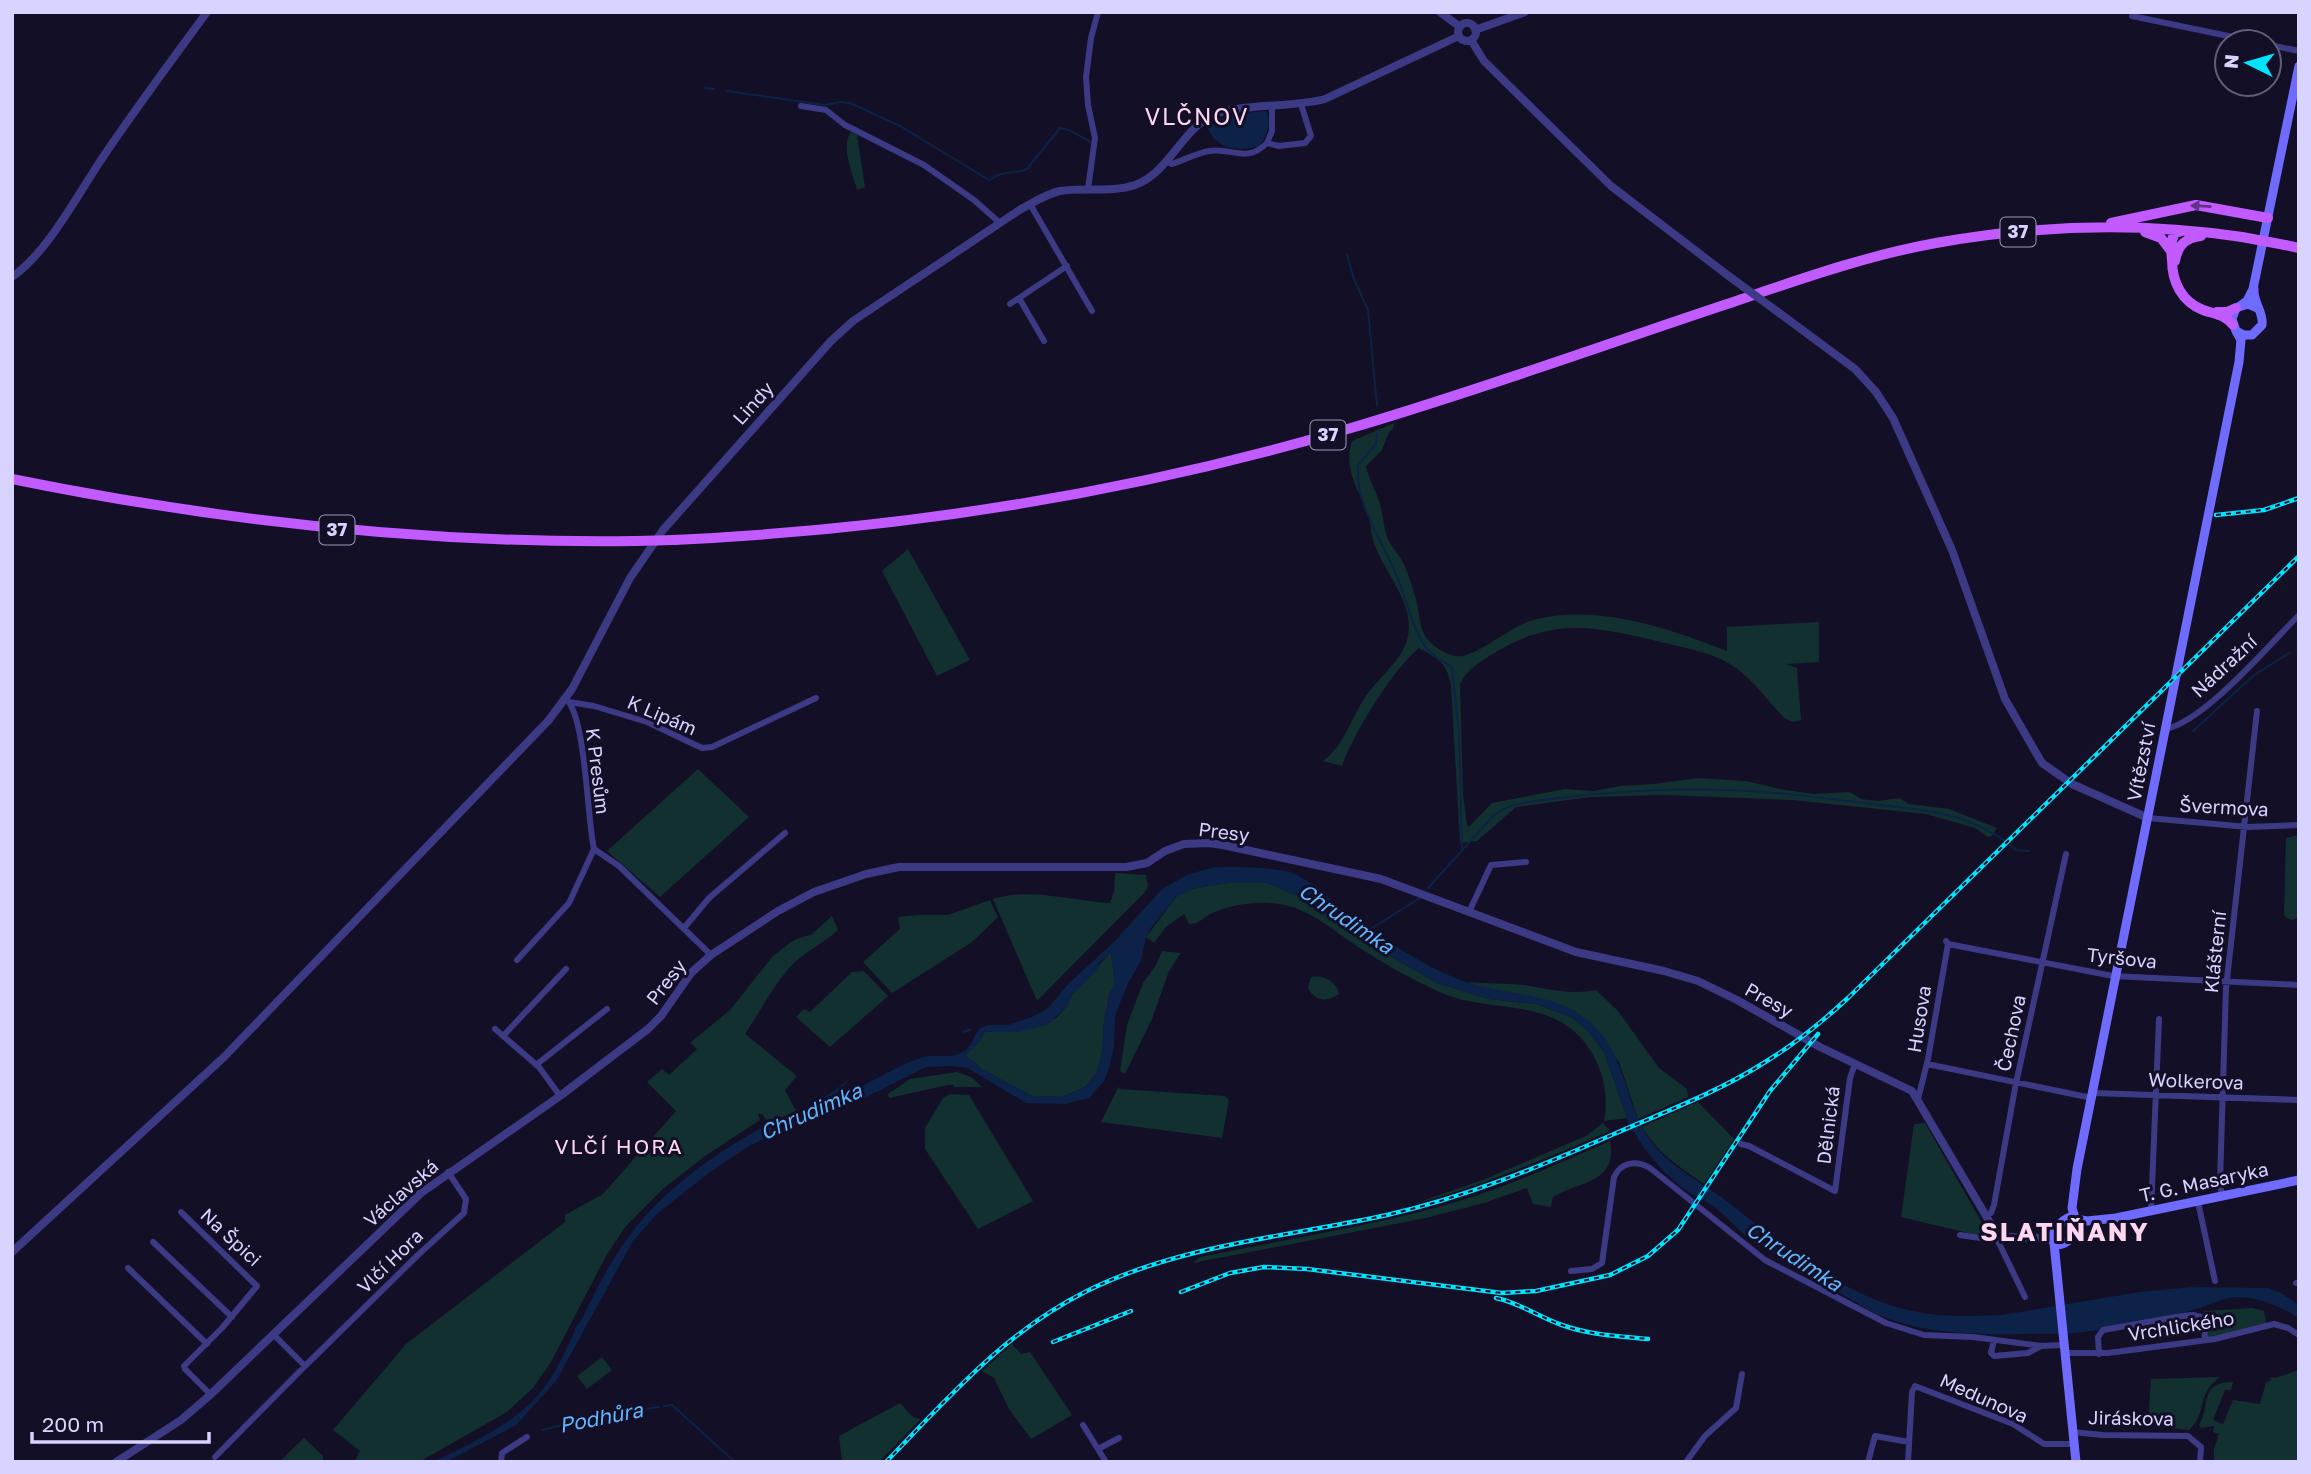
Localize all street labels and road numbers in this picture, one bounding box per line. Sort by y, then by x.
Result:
road number: 37 [2000,218,2036,246]
street label: Lindy [727,376,778,429]
road number: 37 [1310,421,1346,450]
road number: 37 [320,516,354,544]
street label: Nádražní [2186,628,2263,702]
street label: K Lipám [624,690,700,739]
street label: Vítězství [2122,719,2160,803]
street label: K Presům [582,726,615,815]
street label: Švermova [2179,793,2269,820]
street label: Presy [1197,817,1251,846]
street label: Klášterní [2199,908,2230,994]
street label: Tyršova [2086,942,2158,973]
street label: Presy [641,954,691,1009]
street label: Presy [1741,977,1798,1022]
street label: Husova [1902,984,1935,1054]
street label: Čechova [1991,992,2030,1073]
street label: Wolkerova [2148,1067,2244,1094]
street label: Dělnická [1811,1084,1844,1165]
street label: Václavská [359,1154,443,1231]
street label: T. G. Masaryka [2137,1157,2270,1206]
street label: Na Špici [196,1203,266,1270]
street label: Vlčí Hora [352,1224,427,1298]
street label: Vrchlického [2126,1306,2236,1345]
street label: Medunova [1937,1368,2032,1427]
street label: Jiráskova [2088,1405,2174,1430]

